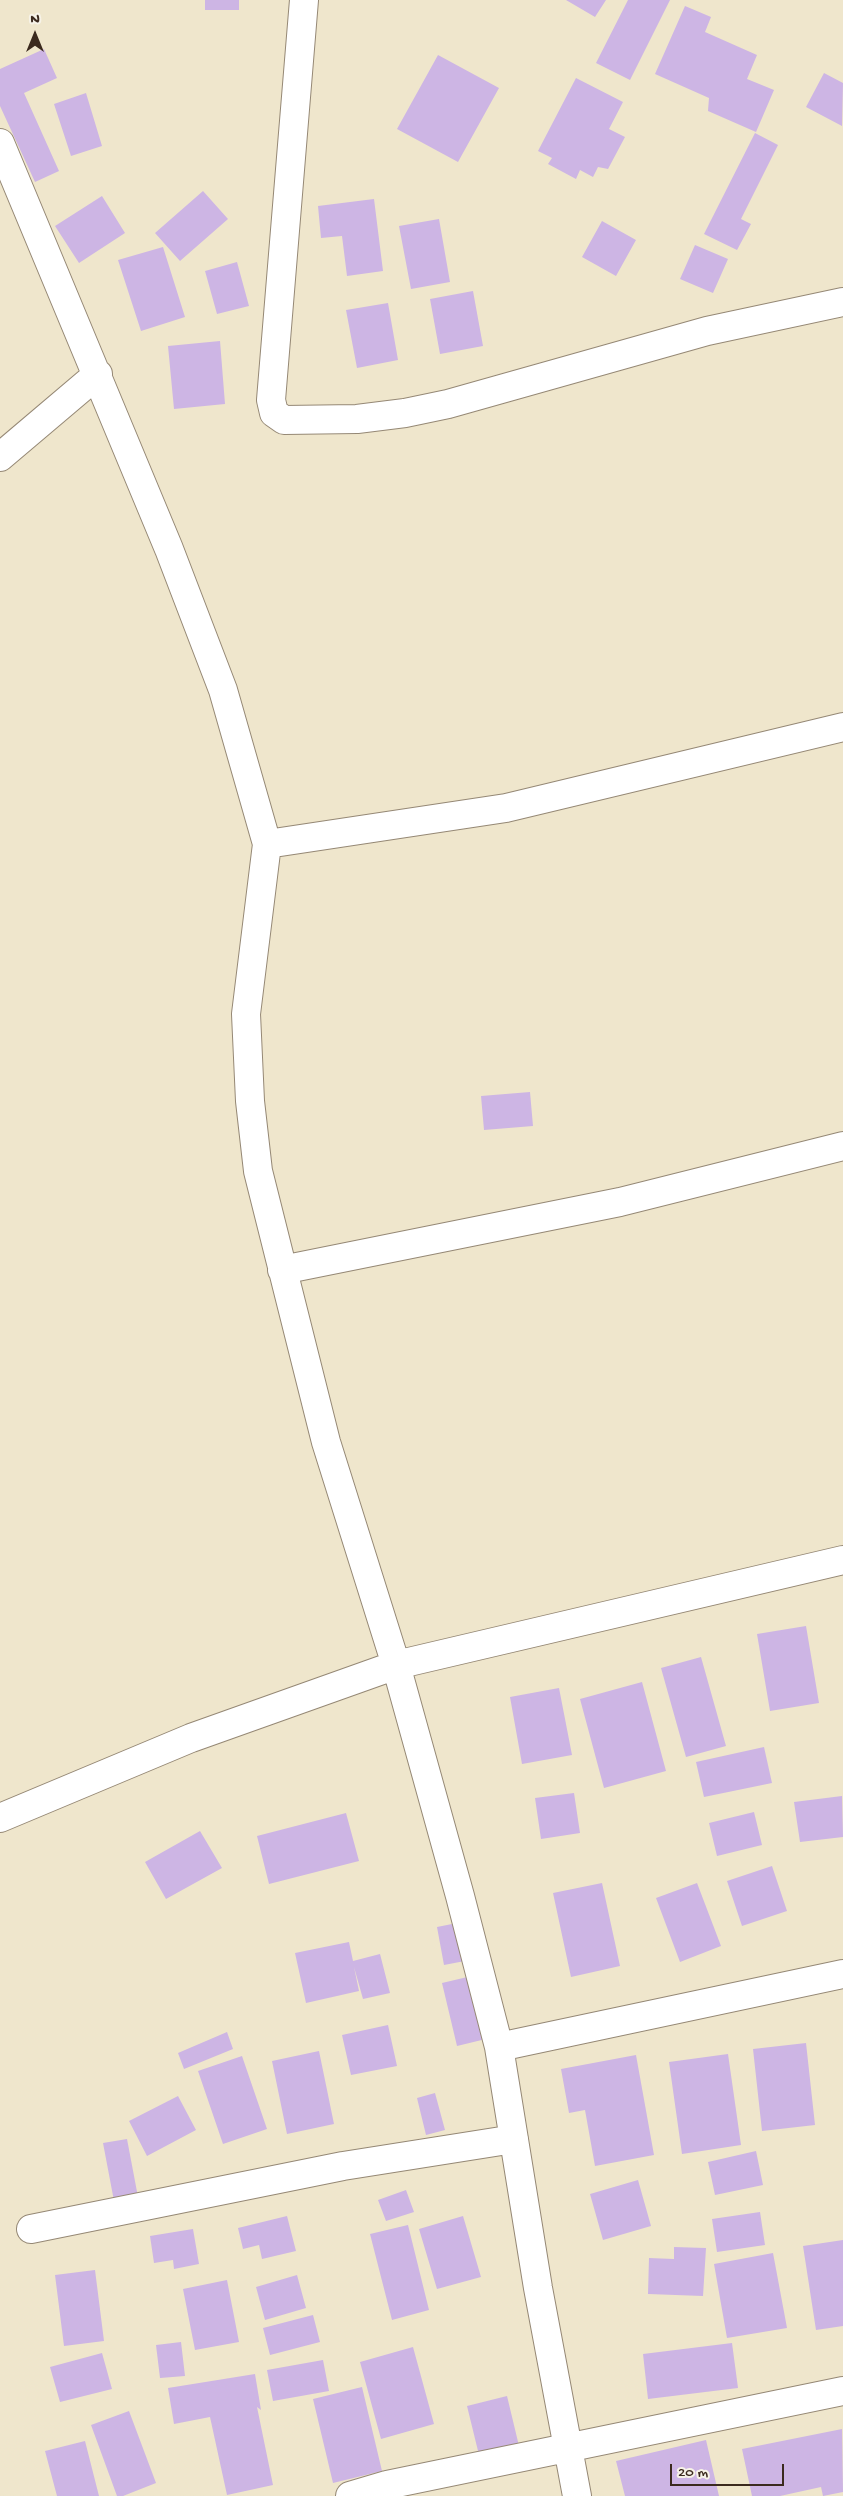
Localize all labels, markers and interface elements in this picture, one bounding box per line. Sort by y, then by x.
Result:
north arrow [10,10,60,60]
text: N [30,11,40,28]
scale bar [673,2454,787,2486]
text: 20 m [678,2464,708,2482]

